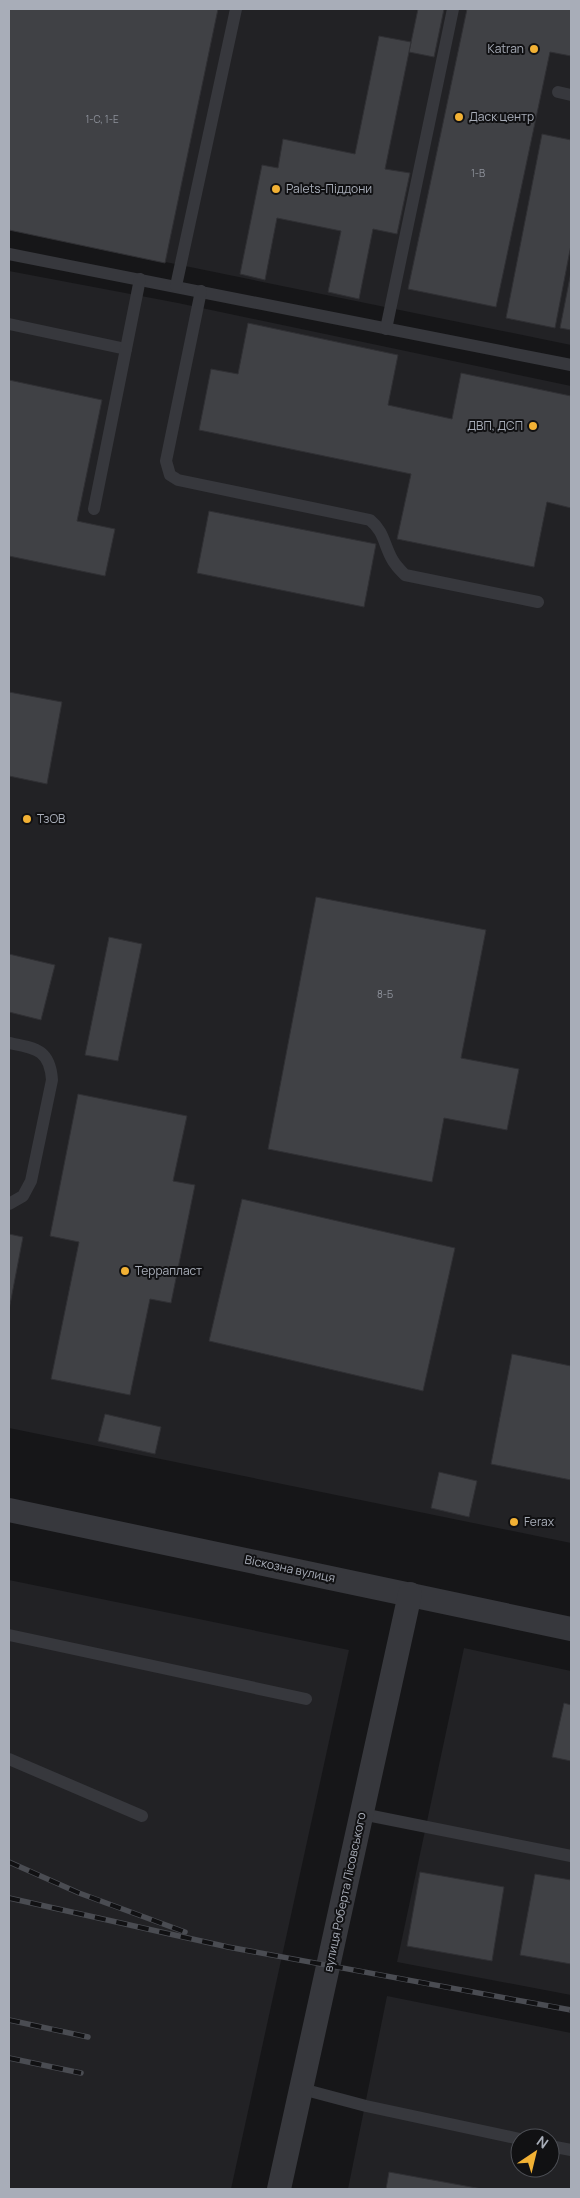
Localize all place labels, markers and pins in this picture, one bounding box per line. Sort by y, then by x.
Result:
place label: Katran [488,40,524,57]
marker: Katran [528,43,540,55]
place label: Даск центр [469,108,534,125]
marker: Даск центр [453,111,465,123]
place label: Palets-Піддони [286,180,372,197]
marker: Palets-Піддони [270,183,282,195]
place label: ДВП, ДСП [467,417,523,434]
marker: ДВП, ДСП [527,420,539,432]
place label: ТзОВ [37,810,65,827]
marker: ТзОВ [21,813,33,825]
place label: Террапласт [135,1262,202,1279]
marker: Террапласт [119,1265,131,1277]
place label: Ferax [524,1513,555,1530]
marker: Ferax [508,1516,520,1528]

